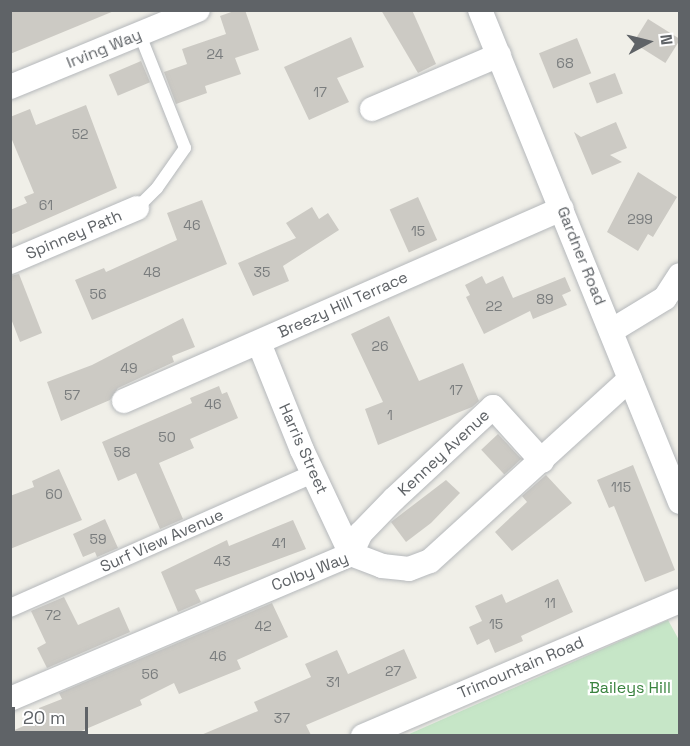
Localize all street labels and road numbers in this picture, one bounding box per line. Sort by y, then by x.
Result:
street label: Irving Way [64,25,144,73]
street label: Gardner Road [553,204,609,308]
street label: Spinney Path [23,206,125,264]
street label: Breezy Hill Terrace [275,268,411,342]
street label: Harris Street [274,401,332,497]
street label: Kenney Avenue [394,406,494,500]
street label: Surf View Avenue [97,505,227,577]
street label: Colby Way [269,549,351,595]
street label: Trimountain Road [455,633,587,703]

